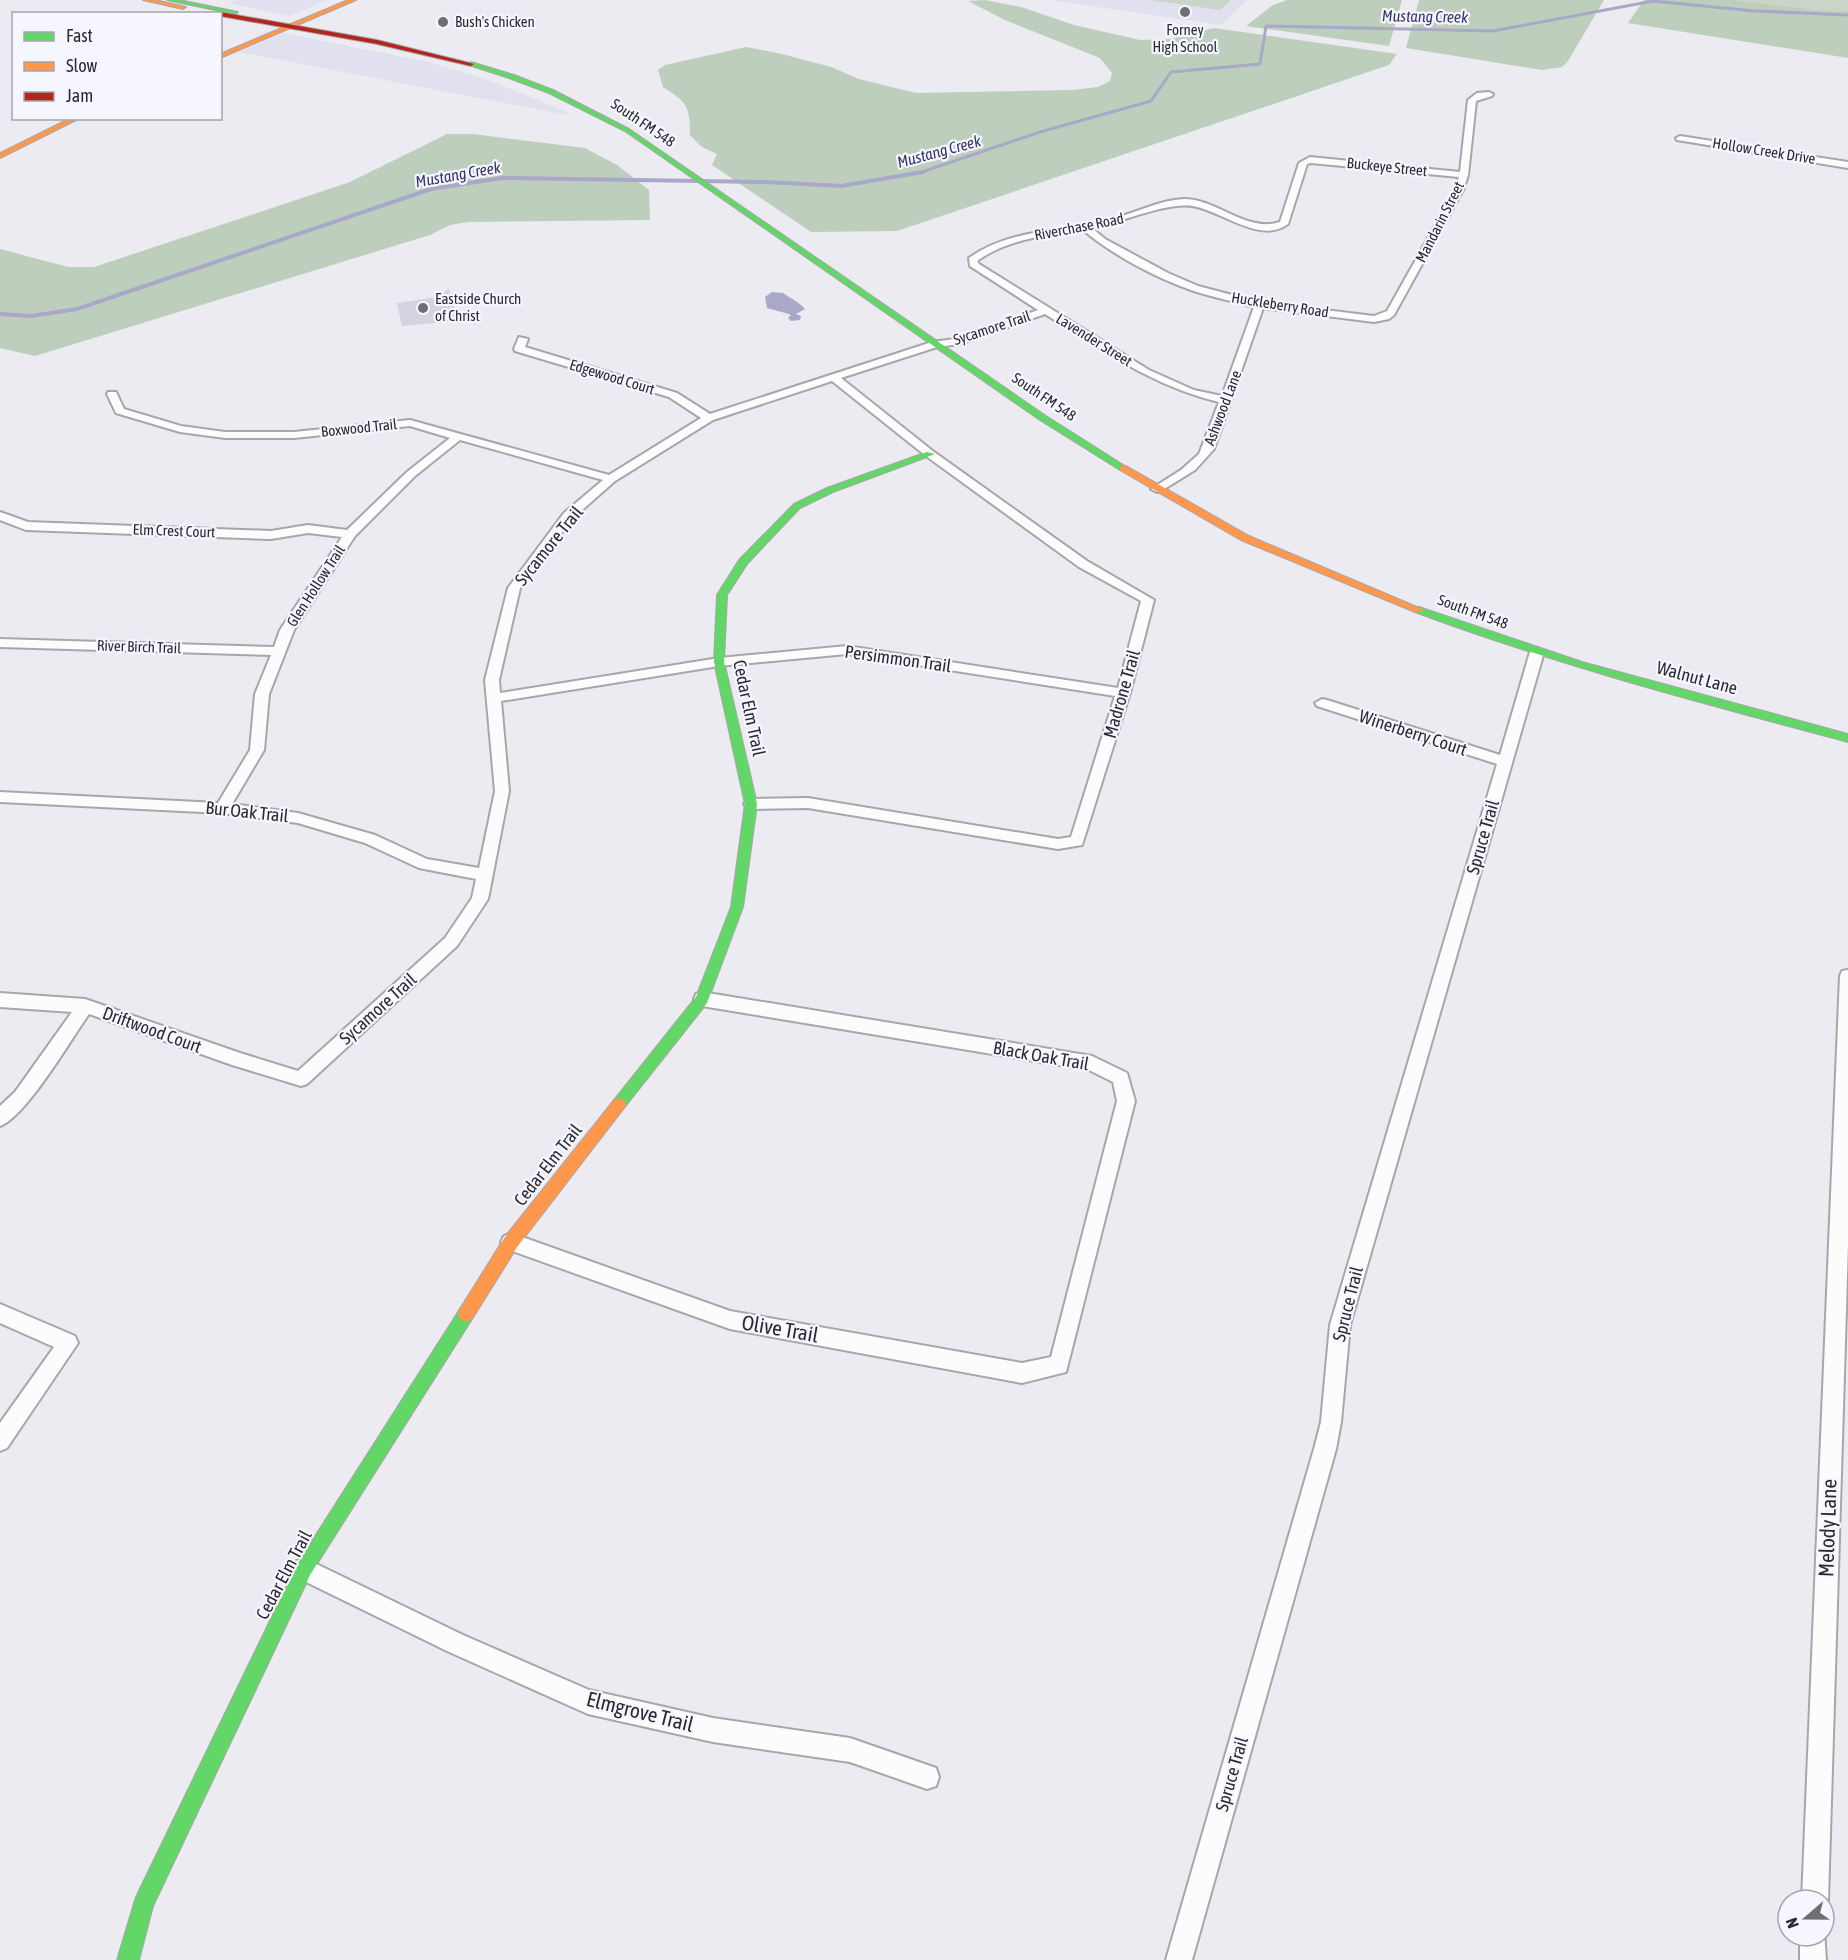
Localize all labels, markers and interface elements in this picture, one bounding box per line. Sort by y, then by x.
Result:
marker: Forney High School [1178,5,1192,19]
water label: Mustang Creek [1382,6,1469,27]
legend [12,12,222,120]
place label: Bush's Chicken [455,13,535,30]
marker: Bush's Chicken [436,15,450,29]
place label: Forney High School [1152,21,1218,55]
text: Fast [66,25,93,46]
text: Slow [66,55,97,76]
text: Jam [66,85,93,106]
street label: South FM 548 [608,95,679,150]
water label: Mustang Creek [895,131,984,172]
street label: Hollow Creek Drive [1711,134,1817,167]
street label: Buckeye Street [1346,154,1428,179]
water label: Mustang Creek [414,157,503,191]
street label: Mandarin Street [1412,178,1467,265]
street label: Riverchase Road [1033,210,1125,244]
street label: Huckleberry Road [1230,288,1330,321]
place label: Eastside Church of Christ [435,290,521,324]
marker: Eastside Church of Christ [416,301,430,315]
street label: Sycamore Trail [951,307,1033,348]
street label: Lavender Street [1053,310,1135,370]
street label: Edgewood Court [568,356,657,398]
street label: Ashwood Lane [1200,368,1245,448]
street label: South FM 548 [1009,369,1080,424]
street label: Boxwood Trail [320,415,398,440]
street label: Sycamore Trail [510,502,587,590]
street label: Elm Crest Court [132,521,216,540]
street label: Glen Hollow Trail [283,542,348,630]
street label: South FM 548 [1436,591,1511,632]
street label: River Birch Trail [97,637,181,656]
street label: Persimmon Trail [844,641,953,676]
street label: Madrone Trail [1099,647,1144,741]
street label: Walnut Lane [1654,657,1740,698]
street label: Cedar Elm Trail [729,658,770,758]
street label: Winerberry Court [1357,705,1470,760]
street label: Bur Oak Trail [205,797,290,826]
street label: Spruce Trail [1462,797,1503,877]
street label: Sycamore Trail [335,969,421,1049]
street label: Driftwood Court [100,1002,205,1057]
street label: Black Oak Trail [991,1037,1091,1074]
street label: Cedar Elm Trail [509,1120,586,1210]
street label: Spruce Trail [1328,1264,1367,1344]
street label: Olive Trail [740,1309,821,1347]
street label: Melody Lane [1813,1479,1841,1577]
street label: Cedar Elm Trail [251,1526,316,1623]
street label: Elmgrove Trail [584,1686,697,1736]
street label: Spruce Trail [1211,1734,1252,1814]
north arrow [1776,1888,1836,1948]
text: N [1782,1916,1802,1931]

